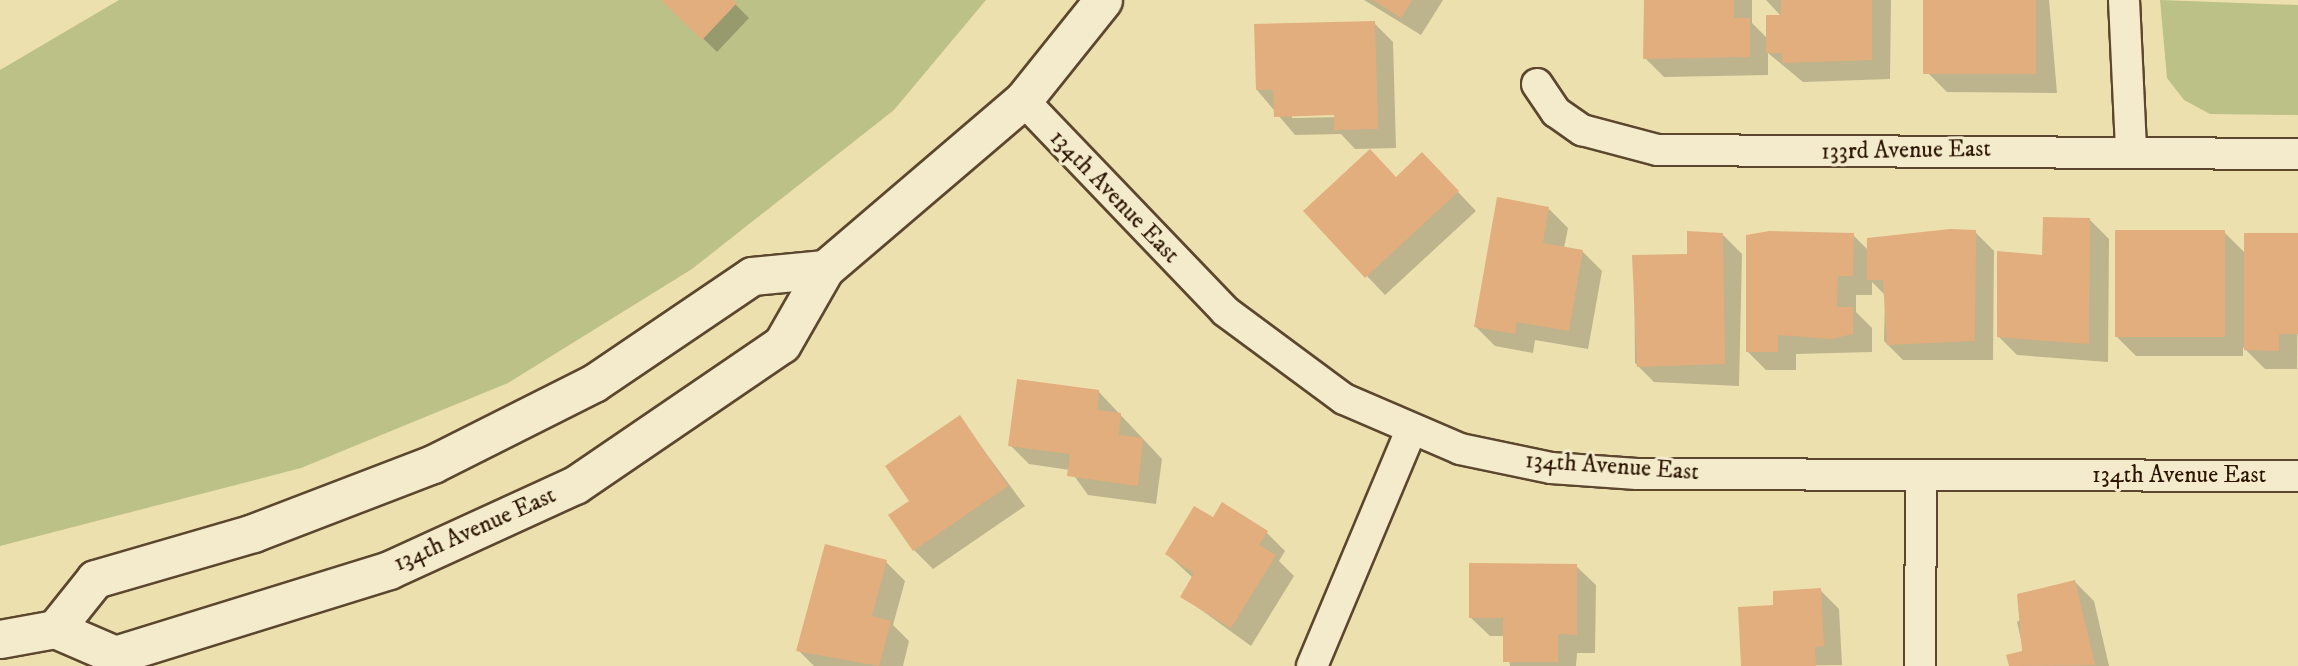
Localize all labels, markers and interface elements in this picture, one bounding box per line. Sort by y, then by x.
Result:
street label: 134th Avenue East [1043,124,1185,270]
street label: 133rd Avenue East [1821,135,1991,167]
street label: 134th Avenue East [1524,447,1700,487]
street label: 134th Avenue East [2092,462,2266,490]
street label: 134th Avenue East [390,481,560,579]

